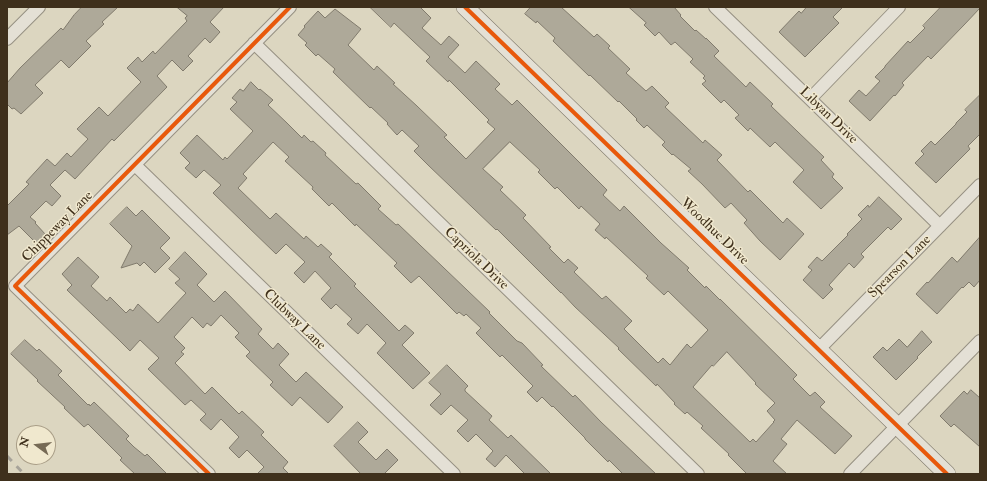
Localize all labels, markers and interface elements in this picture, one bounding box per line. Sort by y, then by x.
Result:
street label: Libyan Drive [795,84,861,148]
street label: Chippeway Lane [19,188,97,266]
street label: Woodhue Drive [676,195,752,269]
street label: Capriola Drive [440,224,512,294]
street label: Spearson Lane [865,232,935,302]
street label: Clubway Lane [259,286,329,354]
north arrow [16,425,56,465]
text: N [17,436,32,448]

